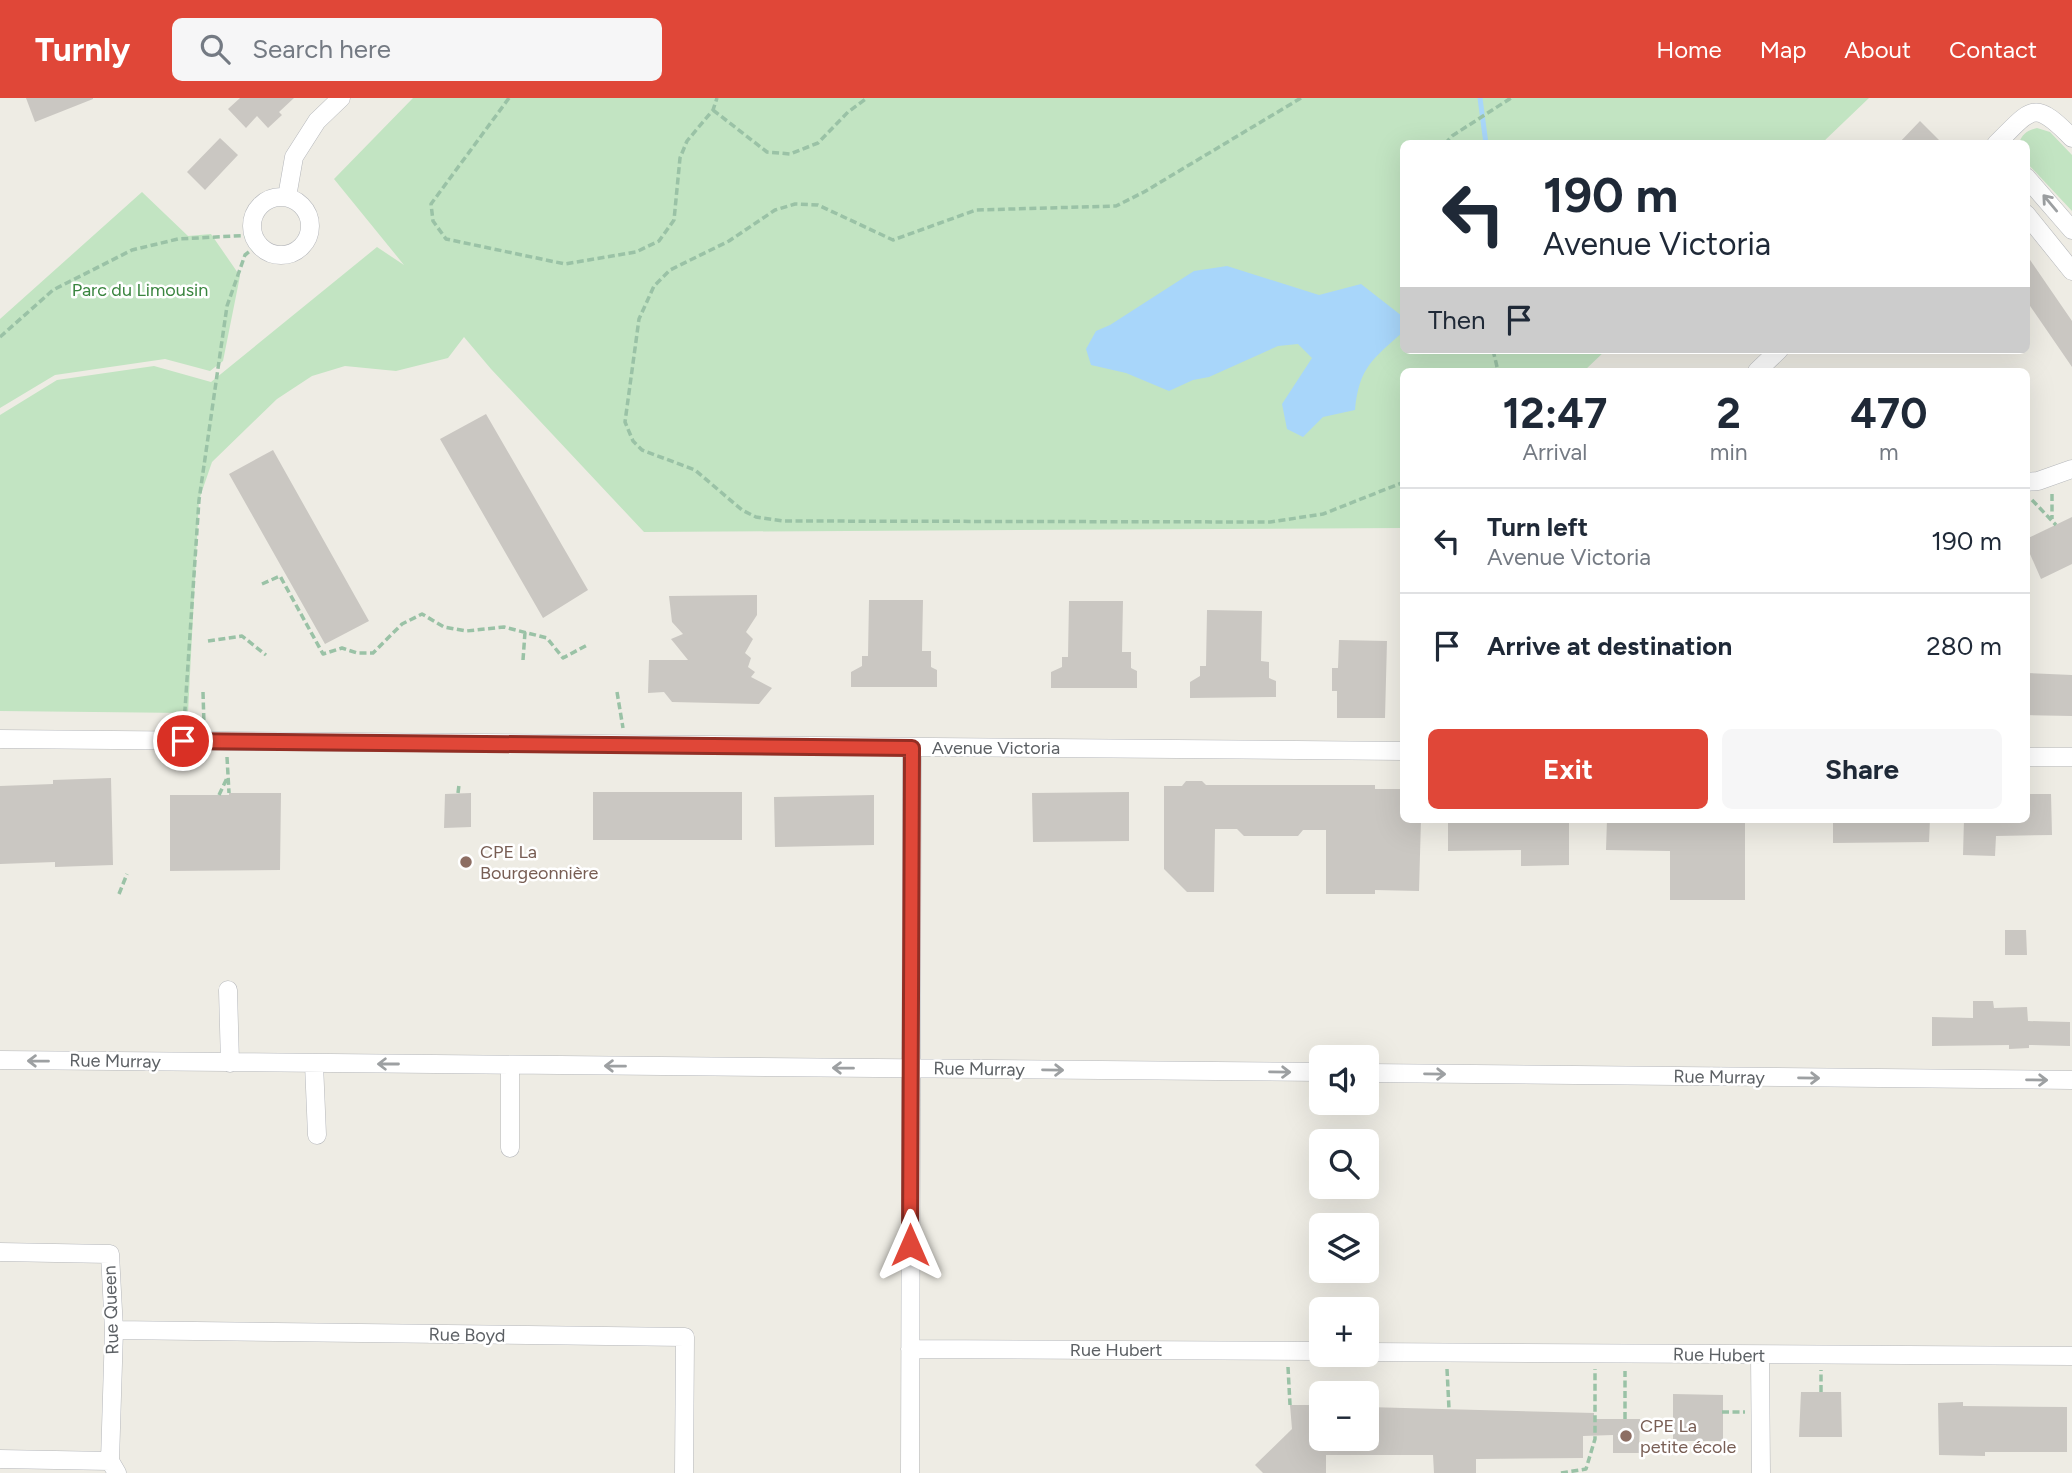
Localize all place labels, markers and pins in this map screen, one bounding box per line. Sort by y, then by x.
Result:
pin [153,711,213,771]
place label: CPE La Bourgeonnière [480,841,599,884]
marker: CPE La Bourgeonnière [458,854,474,870]
place label: CPE La petite école [1640,1415,1736,1458]
marker: CPE La petite école [1618,1428,1634,1444]

